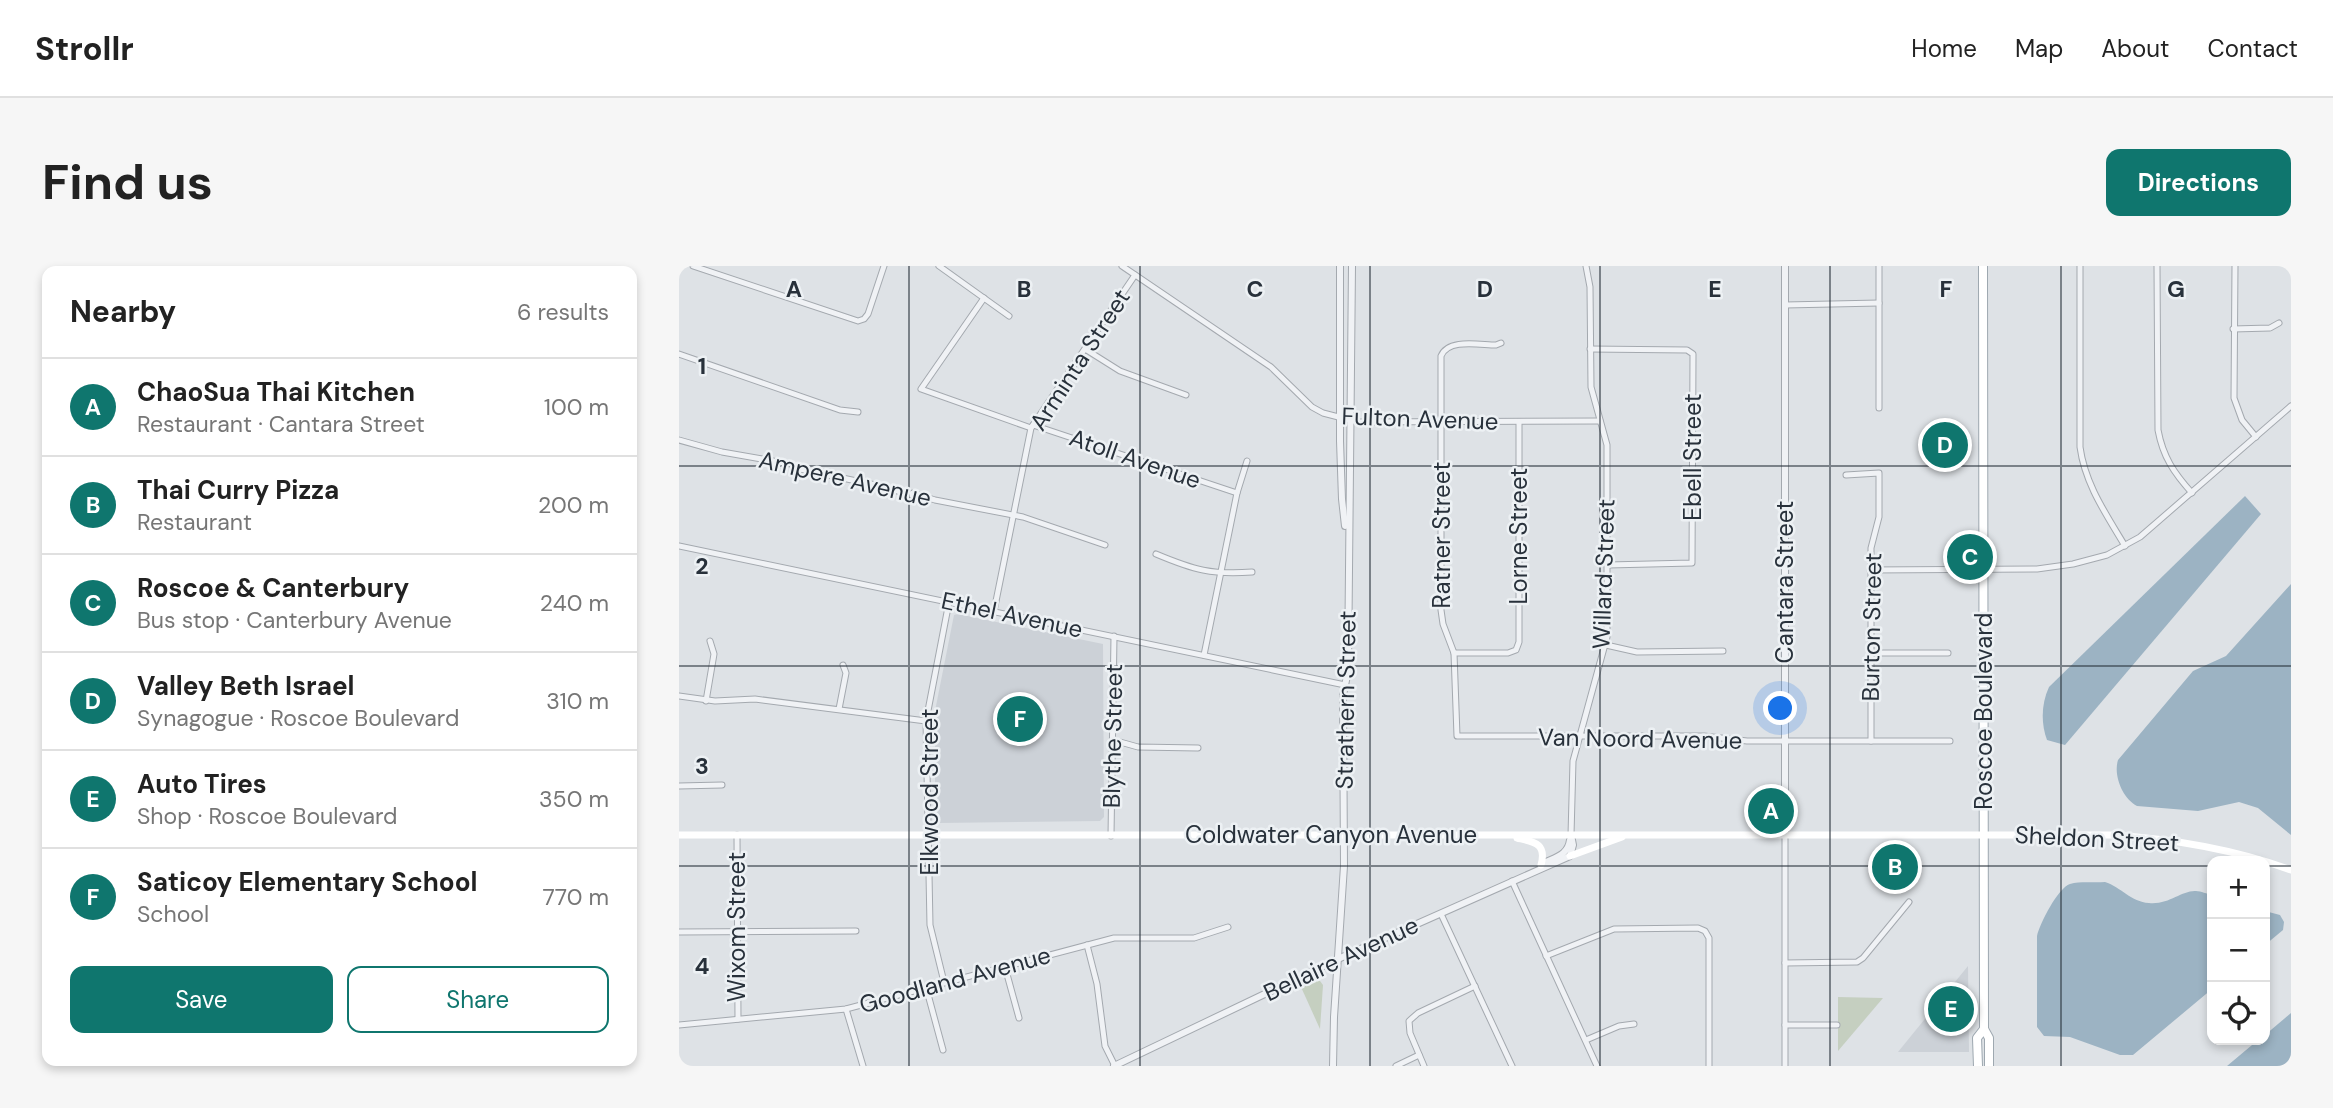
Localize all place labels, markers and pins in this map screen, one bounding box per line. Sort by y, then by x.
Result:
pin: D [1922,419,1968,471]
pin: C [1947,531,1993,583]
pin: F [997,693,1043,745]
pin: A [1748,785,1794,837]
pin: B [1872,841,1918,893]
pin: E [1928,983,1974,1035]

